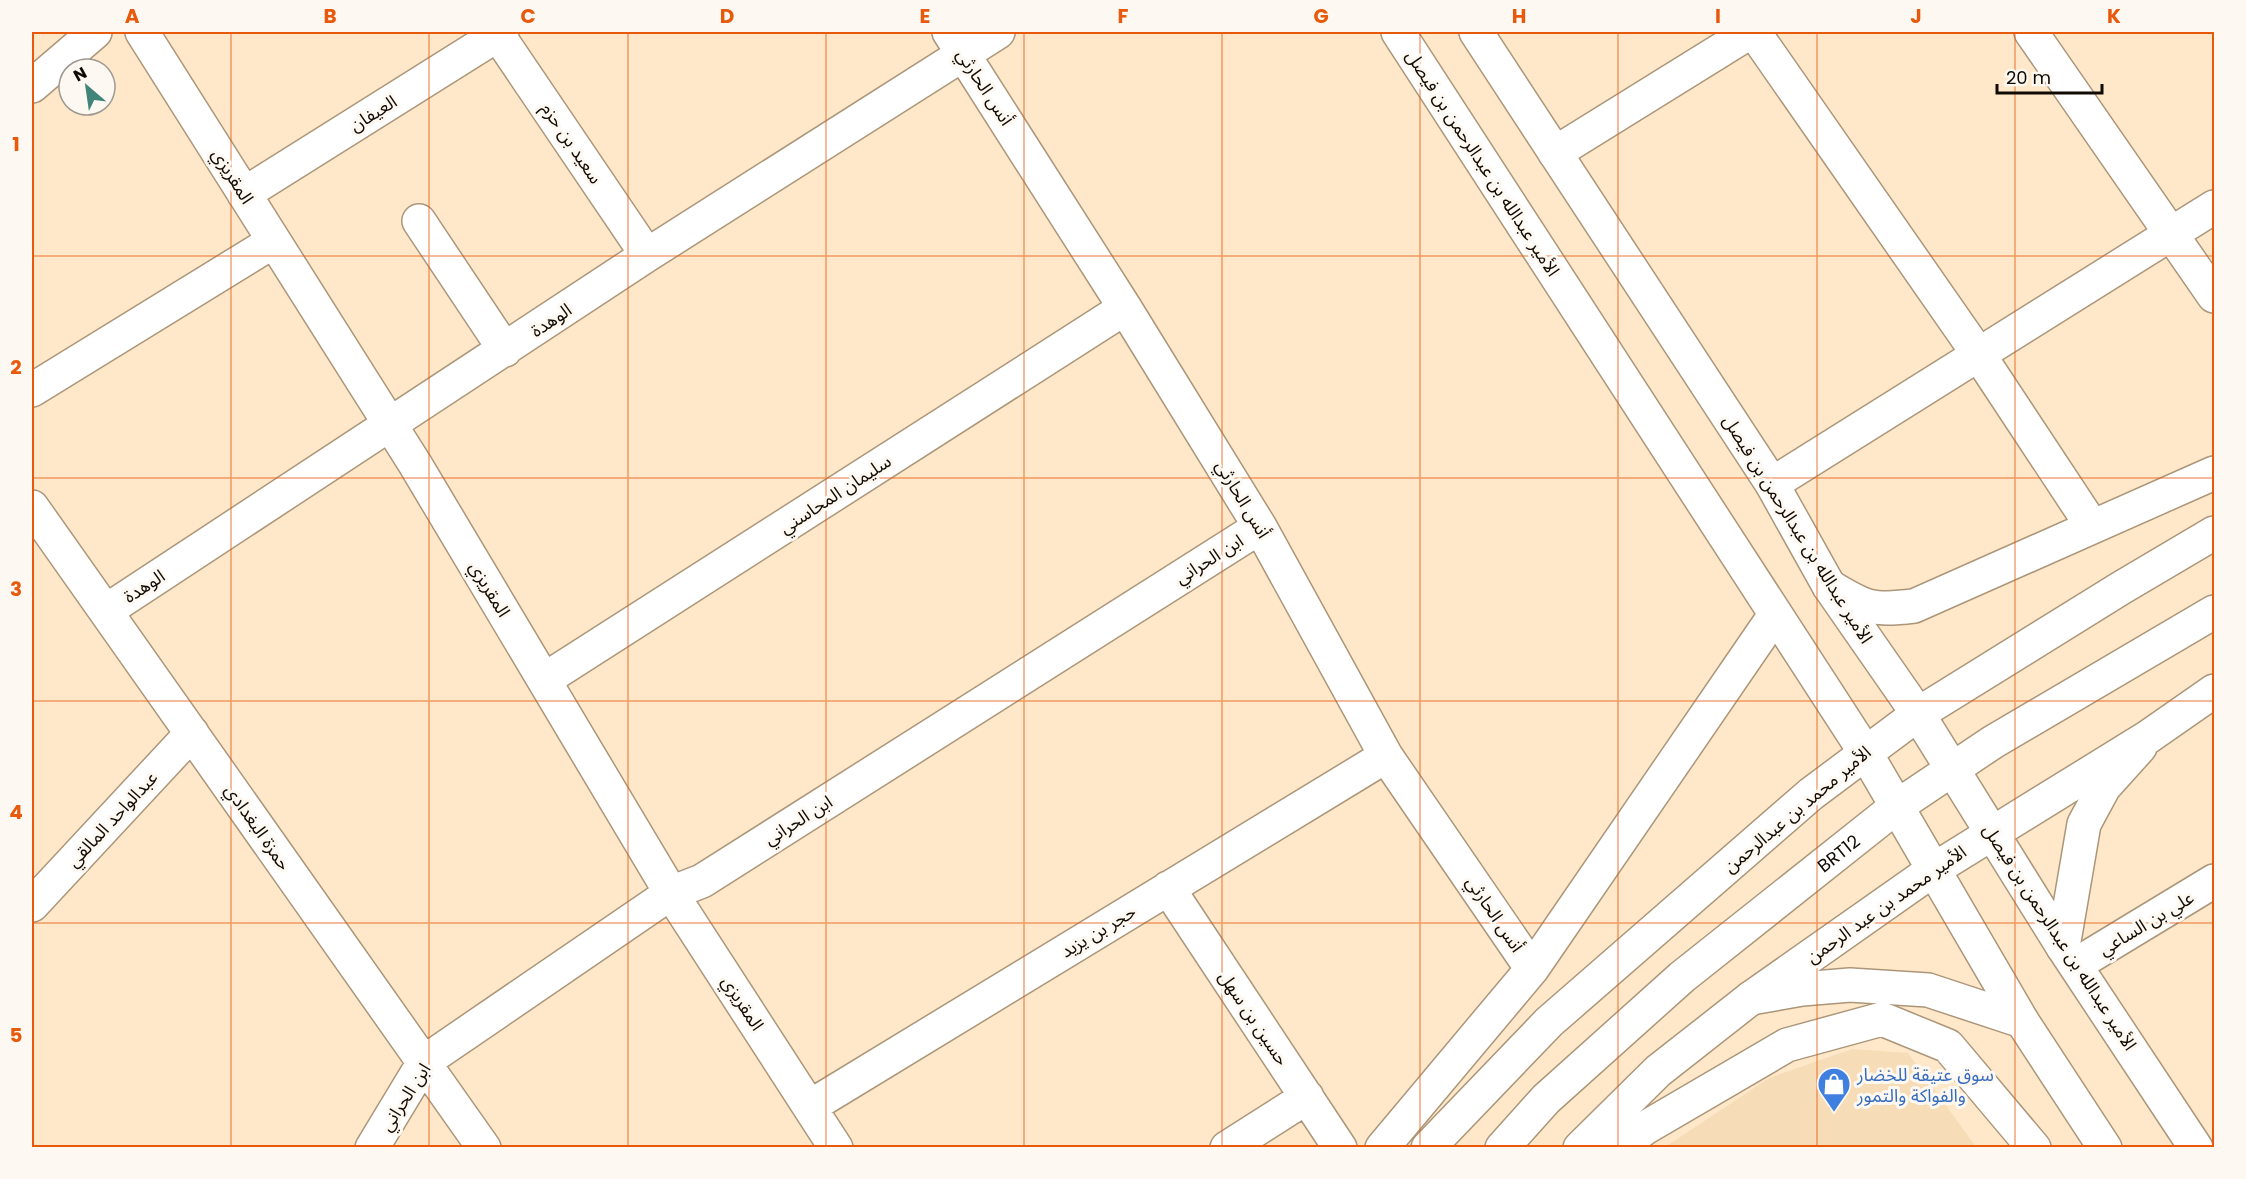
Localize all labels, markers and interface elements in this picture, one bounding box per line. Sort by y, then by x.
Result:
text: A [125,2,140,30]
text: B [323,2,337,30]
text: C [520,2,536,30]
text: D [720,2,734,30]
text: E [920,2,930,30]
text: F [1118,2,1129,30]
text: G [1313,2,1329,30]
text: H [1512,2,1526,30]
text: I [1715,2,1721,30]
text: J [1910,2,1922,30]
text: K [2107,2,2121,30]
street label: أنس الحارثي [950,44,1019,131]
street label: الأمير عبدالله بن عبدالرحمن بن فيصل [1400,45,1566,281]
north arrow [57,57,117,117]
scale bar [1997,57,2102,95]
text: N [69,61,91,87]
text: 20 m [2006,65,2051,90]
street label: العيفان [345,89,401,137]
street label: سعيد بن حزم [534,97,608,190]
text: 1 [12,130,20,158]
street label: المقريزي [205,143,260,209]
street label: الوهدة [525,297,577,343]
text: 2 [10,353,22,381]
street label: الأمير عبدالله بن عبدالرحمن بن فيصل [1717,410,1879,648]
street label: سليمان المحاسني [774,448,896,540]
street label: أنس الحارثي [1209,455,1276,543]
street label: ابن الحراني [1170,528,1249,591]
street label: المقريزي [463,556,516,622]
street label: الوهدة [118,563,170,609]
text: 3 [10,575,22,603]
street label: الأمير محمد بن عبدالرحمن [1718,740,1876,878]
street label: عبدالواحد المالقي [61,766,164,873]
street label: حمزة البغدادي [218,779,297,876]
street label: ابن الحراني [759,789,838,852]
text: 4 [9,798,23,826]
street label: الأمير عبدالله بن عبدالرحمن بن فيصل [1977,819,2143,1055]
street label: BRT12 [1812,828,1865,878]
street label: الأمير محمد بن عبد الرحمن [1801,839,1971,969]
street label: أنس الحارثي [1459,871,1530,958]
street label: علي بن الساعي [2094,885,2199,962]
street label: حجر بن يزيد [1056,899,1140,963]
street label: حسين بن سهل [1213,966,1295,1070]
street label: المقريزي [715,971,770,1036]
text: 5 [10,1021,23,1049]
street label: ابن الحراني [374,1058,437,1137]
place label: سوق عتيقة للخضار والفواكة والتمور [1856,1062,1994,1108]
shop icon: سوق عتيقة للخضار والفواكة والتمور [1816,1066,1852,1113]

